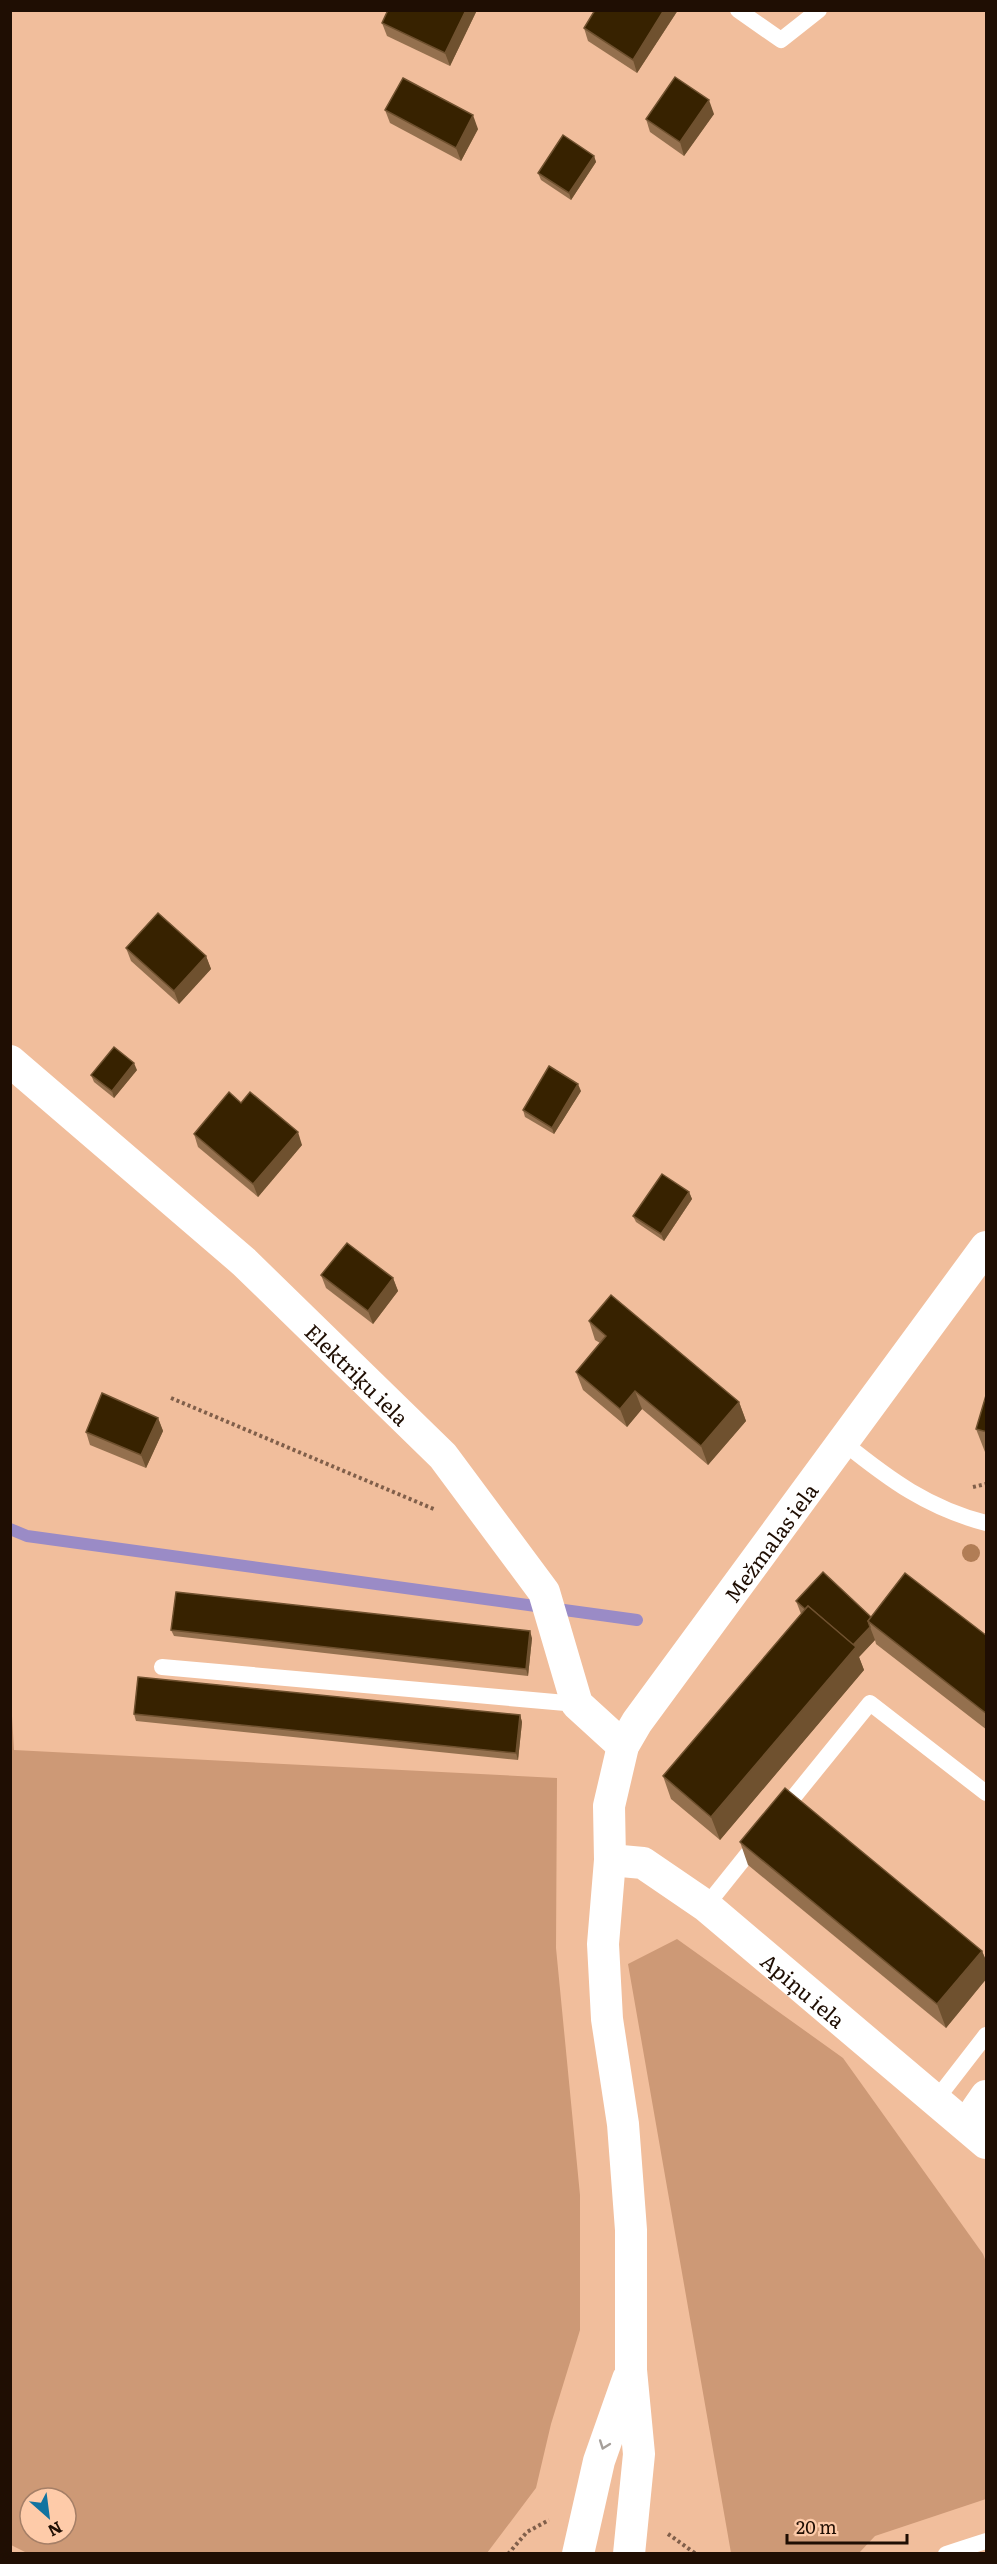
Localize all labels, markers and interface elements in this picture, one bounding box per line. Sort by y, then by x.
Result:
street label: Elektriķu iela [299,1315,418,1432]
street label: Mežmalas iela [715,1475,824,1608]
street label: Apiņu iela [755,1944,854,2034]
one-way arrow [599,2439,612,2450]
north arrow [18,2486,78,2546]
scale bar [787,2507,907,2545]
text: 20 m [796,2513,837,2540]
text: N [44,2516,67,2544]

